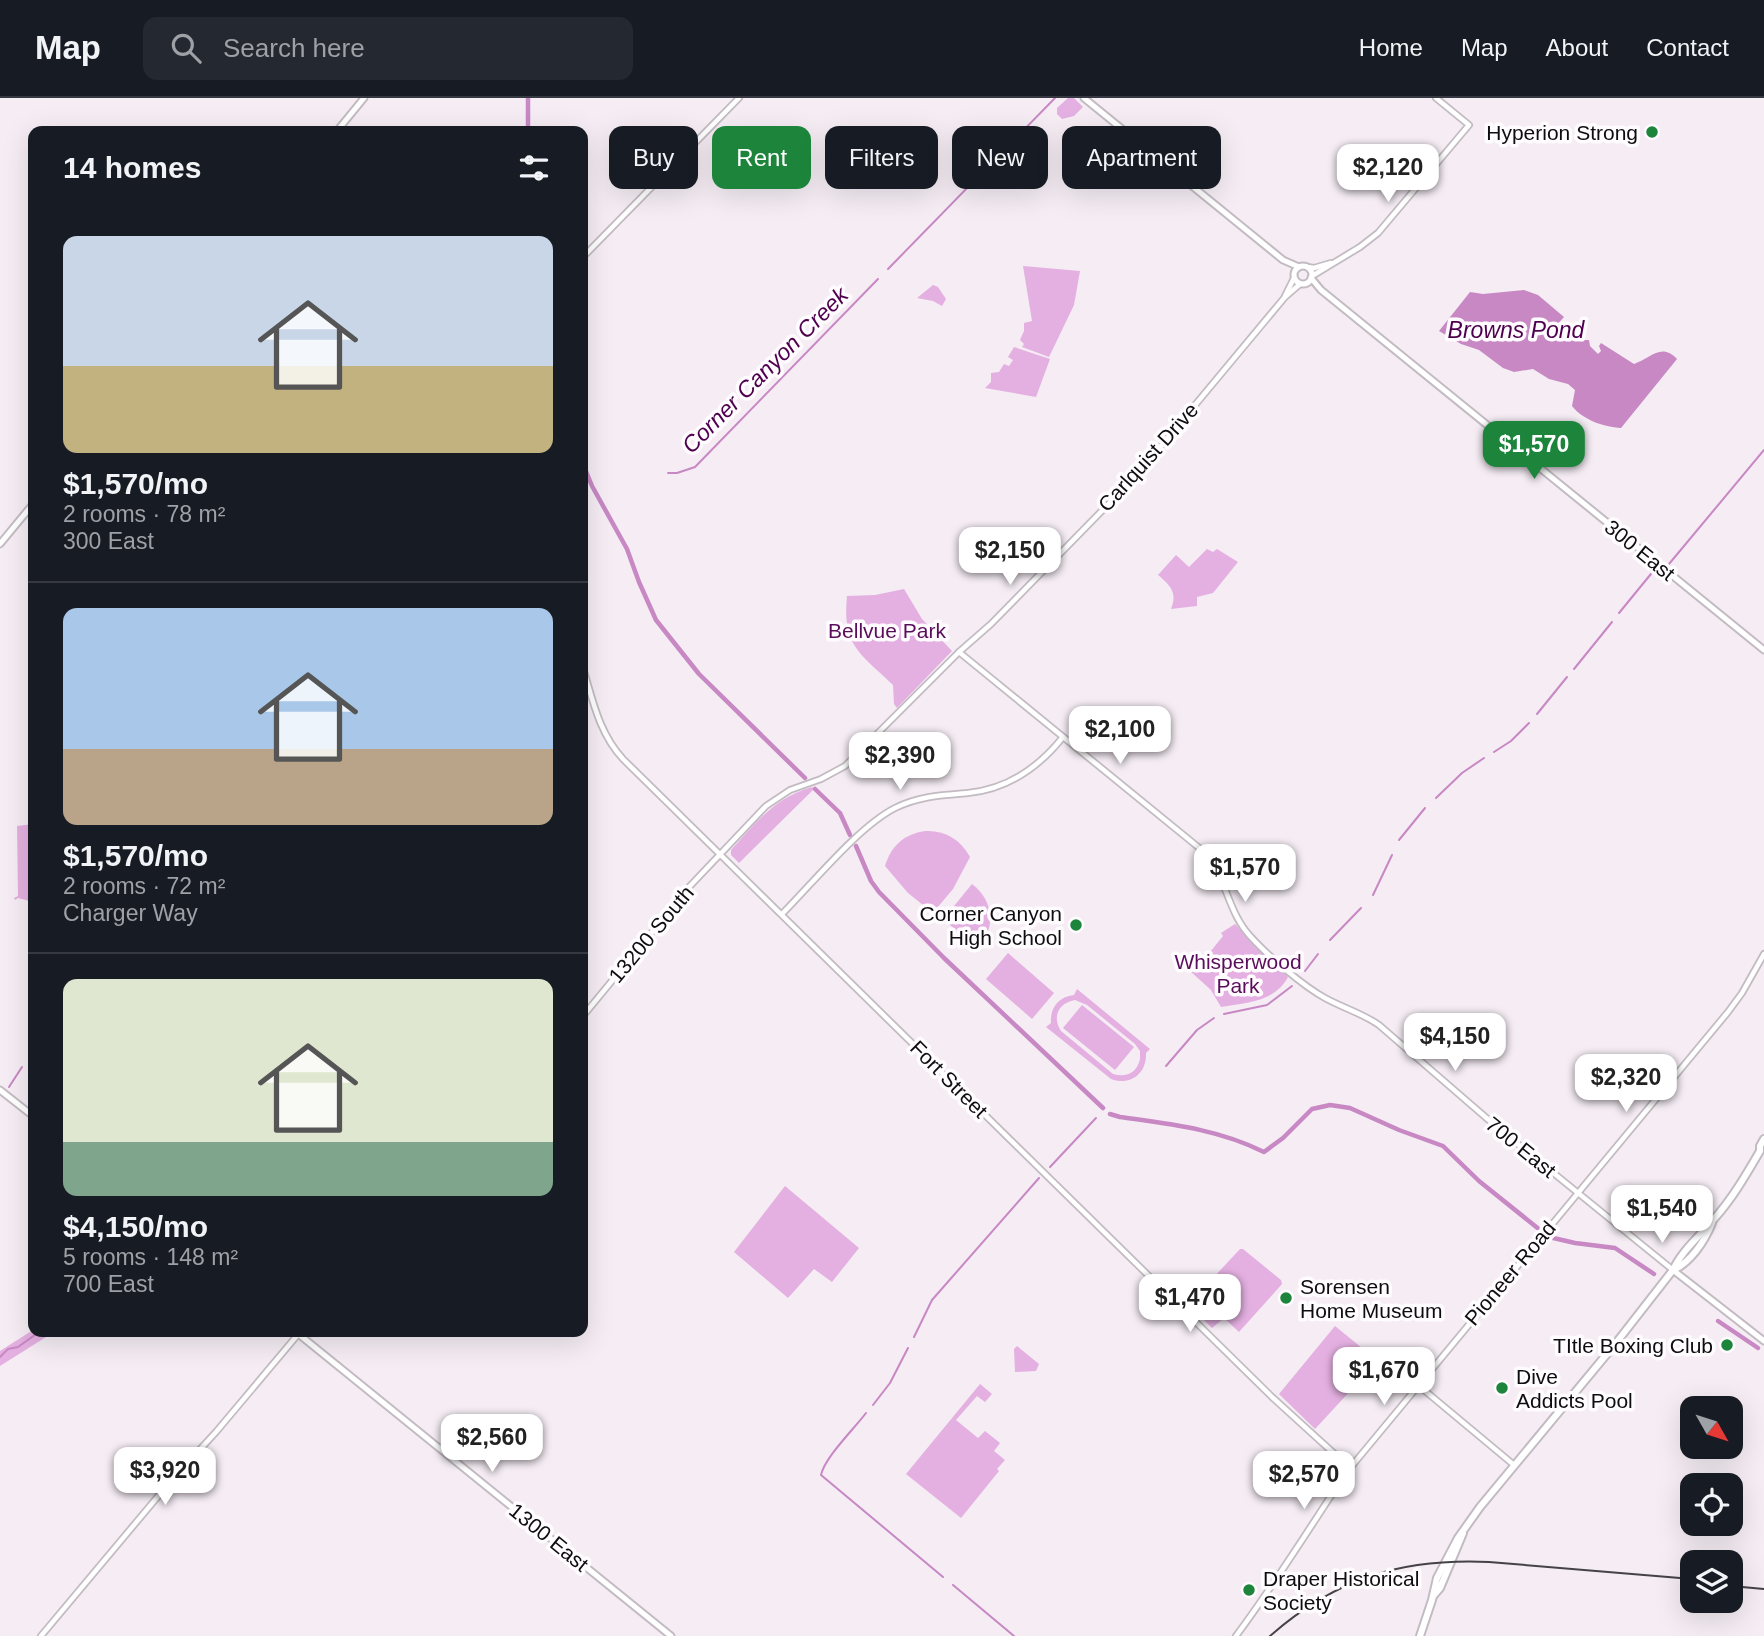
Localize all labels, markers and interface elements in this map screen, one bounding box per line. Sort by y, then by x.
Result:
search box [143,17,633,80]
text: Map [35,29,101,66]
icon: search [167,29,205,67]
text: Search here [223,33,365,63]
text: Home [1359,34,1423,61]
text: Map [1461,34,1508,61]
text: About [1546,34,1608,61]
text: Contact [1646,34,1729,61]
place label: Hyperion Strong [1486,121,1638,144]
marker: Hyperion Strong [1644,124,1660,140]
chip: Buy [609,126,698,189]
chip: Rent [712,126,811,189]
chip: Filters [825,126,938,189]
chip: New [952,126,1048,189]
chip: Apartment [1062,126,1221,189]
pin: $2,120 [1331,144,1445,204]
icon: filters [515,149,553,187]
text: 14 homes [63,151,201,184]
text: $2,120 [1353,154,1423,180]
water label: Corner Canyon Creek [677,281,854,458]
icon: home [245,282,371,408]
water label: Browns Pond [1448,317,1586,343]
street label: Carlquist Drive [1093,398,1203,516]
pin: $1,570 [1477,422,1591,481]
text: $1,570 [1499,431,1569,457]
text: $1,570/mo [63,467,208,500]
text: 2 rooms · 78 m² [63,501,225,527]
street label: 300 East [1601,515,1680,585]
text: 300 East [63,528,154,554]
pin: $2,150 [953,528,1067,587]
text: $2,150 [975,537,1045,563]
park label: Bellvue Park [828,619,946,642]
icon: home [245,654,371,780]
pin: $2,100 [1063,706,1177,766]
text: $2,100 [1085,716,1155,742]
pin: $2,390 [843,732,957,792]
text: $2,390 [865,742,935,768]
text: $1,570/mo [63,839,208,872]
pin: $1,570 [1188,844,1302,904]
text: $1,570 [1210,854,1280,880]
text: 2 rooms · 72 m² [63,873,225,899]
street label: 13200 South [604,881,698,987]
text: Charger Way [63,900,198,926]
place label: Corner Canyon High School [920,902,1062,949]
marker: Corner Canyon High School [1068,917,1084,933]
park label: Whisperwood Park [1174,950,1302,997]
pin: $4,150 [1398,1014,1512,1073]
text: $4,150 [1420,1023,1490,1049]
icon: home [245,1025,371,1151]
street label: Fort Street [906,1036,992,1122]
pin: $2,320 [1569,1054,1683,1114]
text: $2,320 [1591,1064,1661,1090]
street label: 700 East [1482,1112,1561,1182]
pin: $1,540 [1605,1186,1719,1245]
text: $1,540 [1627,1195,1697,1221]
text: $4,150/mo [63,1210,208,1243]
street label: Pioneer Road [1460,1216,1560,1330]
text: 5 rooms · 148 m² [63,1244,238,1270]
text: 700 East [63,1271,154,1297]
pin: $1,470 [1133,1274,1247,1334]
place label: Sorensen Home Museum [1300,1275,1442,1322]
text: $1,470 [1155,1284,1225,1310]
marker: Sorensen Home Museum [1278,1290,1294,1306]
place label: TItle Boxing Club [1553,1334,1713,1357]
marker: TItle Boxing Club [1719,1337,1735,1353]
pin: $1,670 [1327,1348,1441,1407]
text: $1,670 [1349,1357,1419,1383]
place label: Dive Addicts Pool [1516,1365,1633,1412]
marker: Dive Addicts Pool [1494,1380,1510,1396]
north arrow [1680,1396,1743,1460]
map controls [1680,1396,1743,1613]
pin: $2,560 [435,1414,549,1474]
text: $2,560 [457,1424,527,1450]
pin: $3,920 [108,1448,222,1507]
pin: $2,570 [1247,1452,1361,1511]
text: $3,920 [130,1457,200,1483]
text: $2,570 [1269,1461,1339,1487]
button: locate [1680,1473,1743,1536]
street label: 1300 East [505,1498,593,1576]
button: layers [1680,1550,1743,1613]
place label: Draper Historical Society [1263,1567,1419,1614]
marker: Draper Historical Society [1241,1582,1257,1598]

